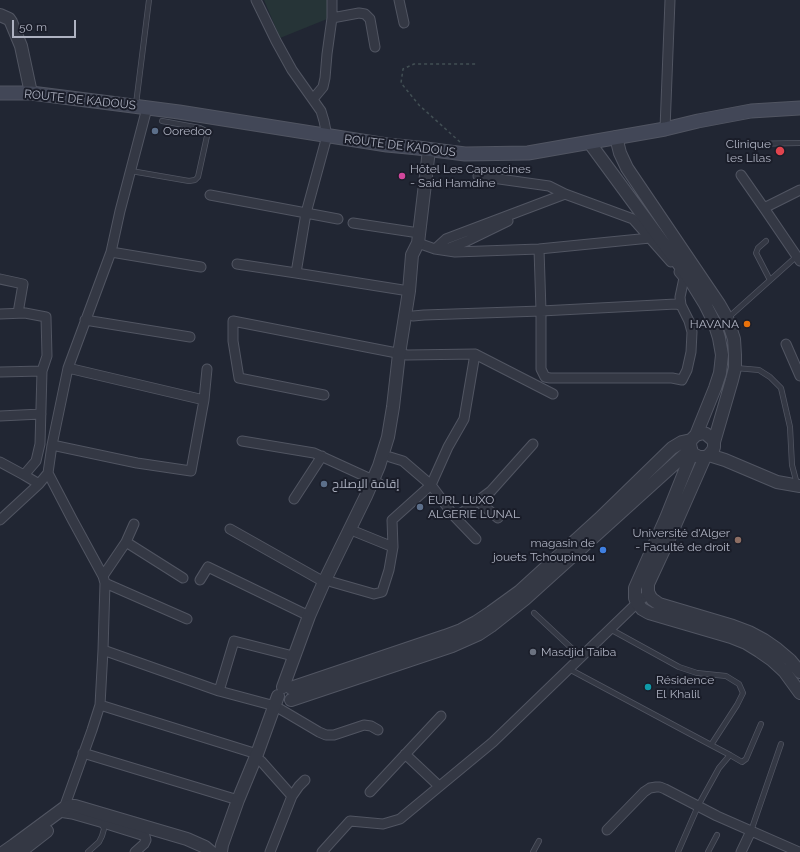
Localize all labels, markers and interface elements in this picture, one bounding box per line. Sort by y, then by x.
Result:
scale bar [14,12,78,38]
text: 50 m [19,20,47,34]
street label: ROUTE DE KADOUS [23,87,137,113]
place label: Ooredoo [163,124,212,138]
marker: Ooredoo [150,126,160,136]
street label: ROUTE DE KADOUS [343,132,457,160]
place label: Clinique les Lilas [726,137,771,165]
marker: Clinique les Lilas [774,145,786,157]
place label: Hôtel Les Capuccines - Said Hamdine [410,162,531,190]
marker: Hôtel Les Capuccines - Said Hamdine [397,171,407,181]
place label: HAVANA [690,317,739,331]
marker: HAVANA [742,319,752,329]
place label: إقامة الإصلاح [332,477,400,491]
marker: إقامة الإصلاح [319,479,329,489]
place label: EURL LUXO ALGERIE LUNAL [428,493,520,521]
marker: EURL LUXO ALGERIE LUNAL [415,502,425,512]
place label: Université d'Alger - Faculté de droit [632,526,730,554]
marker: Université d'Alger - Faculté de droit [733,535,743,545]
place label: magasin de jouets Tchoupinou [493,536,595,564]
marker: magasin de jouets Tchoupinou [598,545,608,555]
place label: Masdjid Taiba [541,645,616,659]
marker: Masdjid Taiba [528,647,538,657]
place label: Résidence El Khalil [656,673,714,701]
marker: Résidence El Khalil [643,682,653,692]

